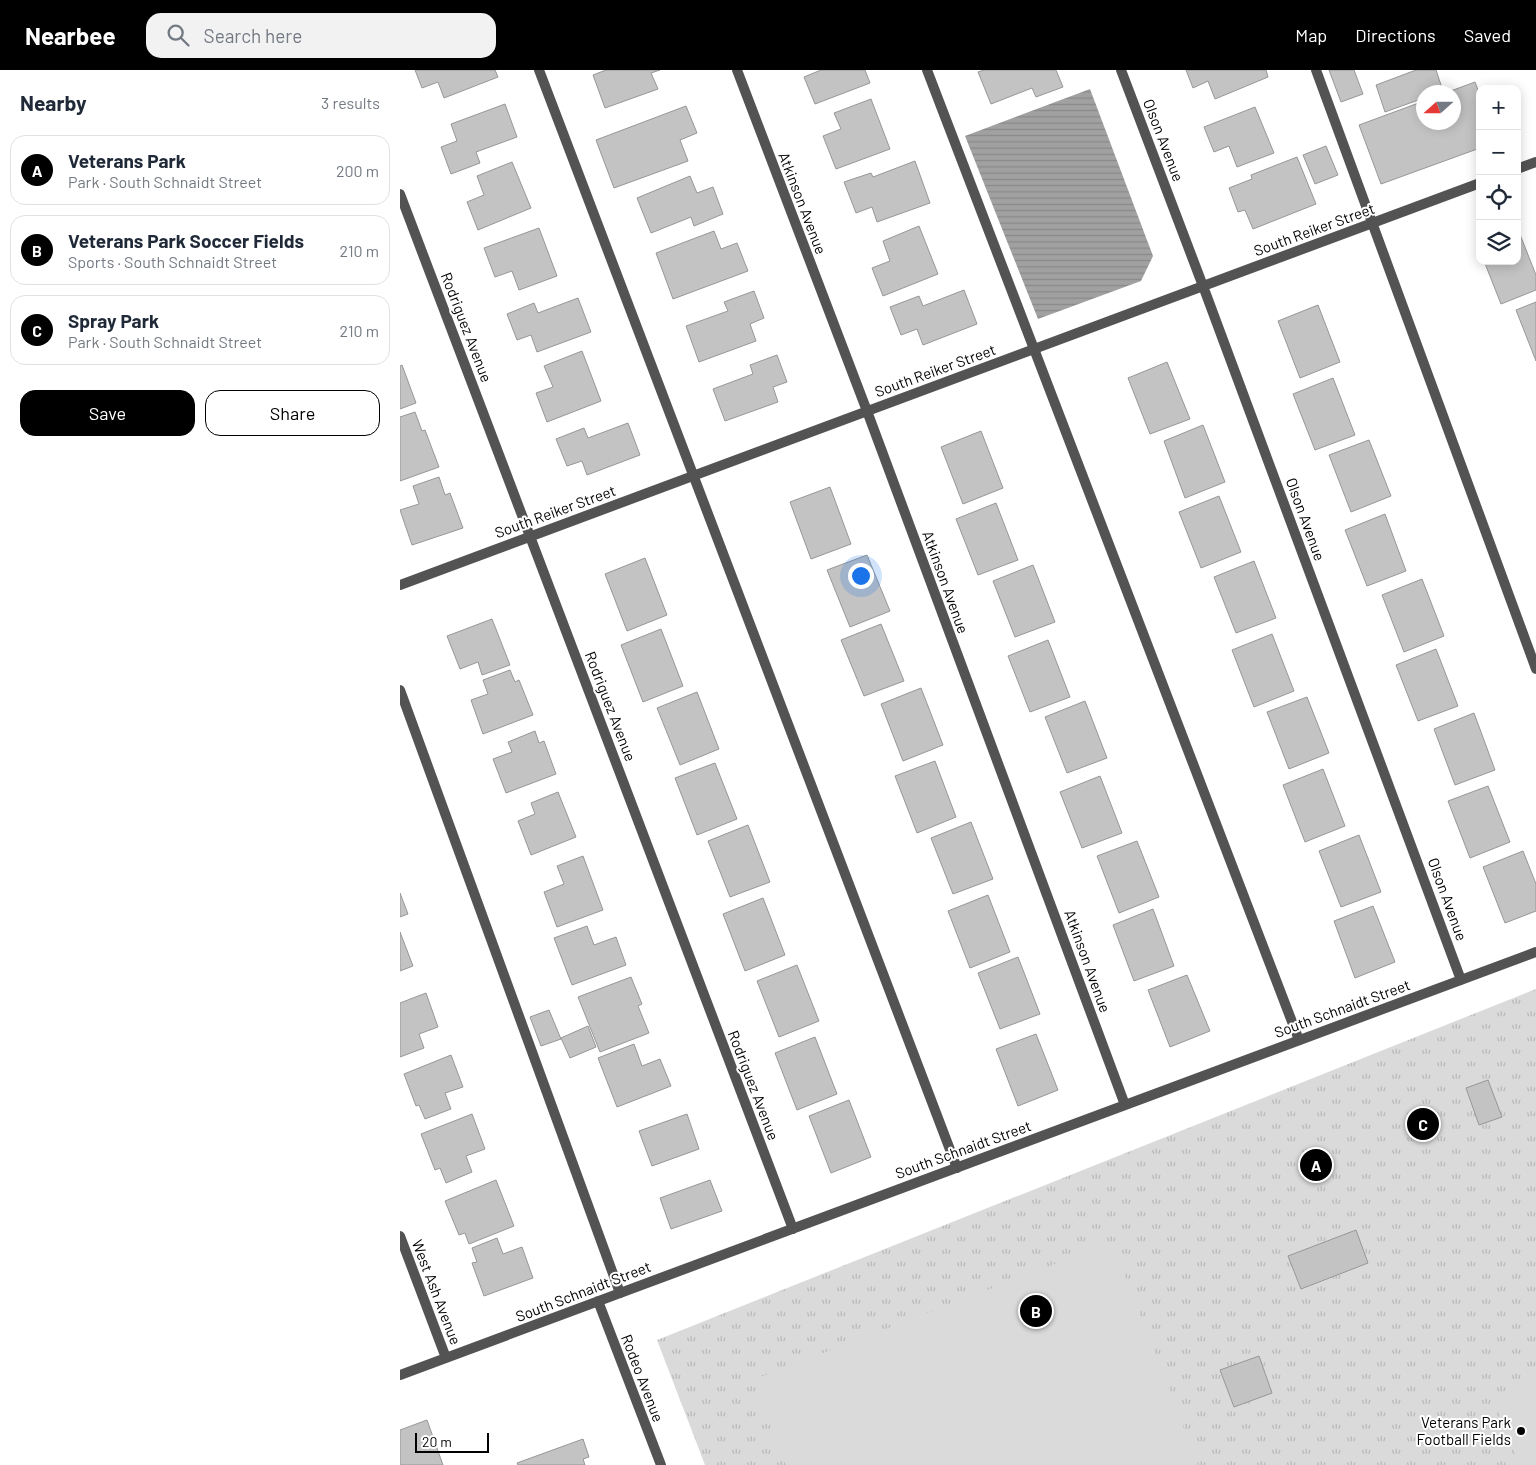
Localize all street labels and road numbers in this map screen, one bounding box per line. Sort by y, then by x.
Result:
street label: Olson Avenue [1140,96,1188,184]
street label: Atkinson Avenue [775,149,831,257]
street label: South Reiker Street [1251,199,1377,259]
street label: Rodriguez Avenue [438,270,496,384]
street label: South Reiker Street [872,340,998,400]
street label: Olson Avenue [1283,475,1329,563]
street label: South Reiker Street [492,481,618,541]
street label: Atkinson Avenue [919,528,973,636]
street label: Rodriguez Avenue [582,649,640,763]
street label: Olson Avenue [1425,855,1471,943]
street label: Atkinson Avenue [1061,907,1115,1015]
street label: South Schnaidt Street [1272,975,1412,1041]
street label: Rodriguez Avenue [725,1028,783,1142]
street label: South Schnaidt Street [893,1116,1033,1182]
street label: West Ash Avenue [409,1237,465,1347]
street label: South Schnaidt Street [513,1257,653,1325]
street label: Rodeo Avenue [618,1332,668,1424]

